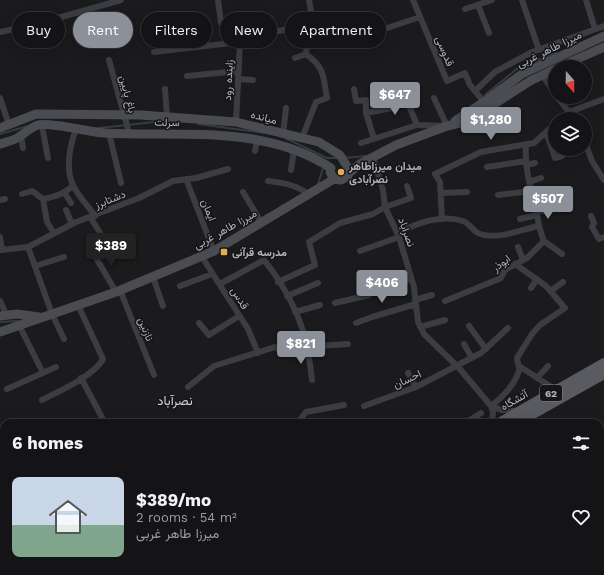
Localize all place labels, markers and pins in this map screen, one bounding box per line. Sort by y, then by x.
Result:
pin: $647 [371,82,419,116]
pin: $1,280 [458,107,524,141]
place label: میدان میرزاطاهر نصرآبادی [348,160,422,186]
marker: میدان میرزاطاهر نصرآبادی [336,167,346,177]
pin: $507 [524,186,572,220]
pin: $389 [87,233,135,267]
place label: مدرسه قرآنی [232,246,287,259]
marker: مدرسه قرآنی [219,247,229,257]
pin: $406 [358,270,406,304]
pin: $821 [277,331,325,365]

